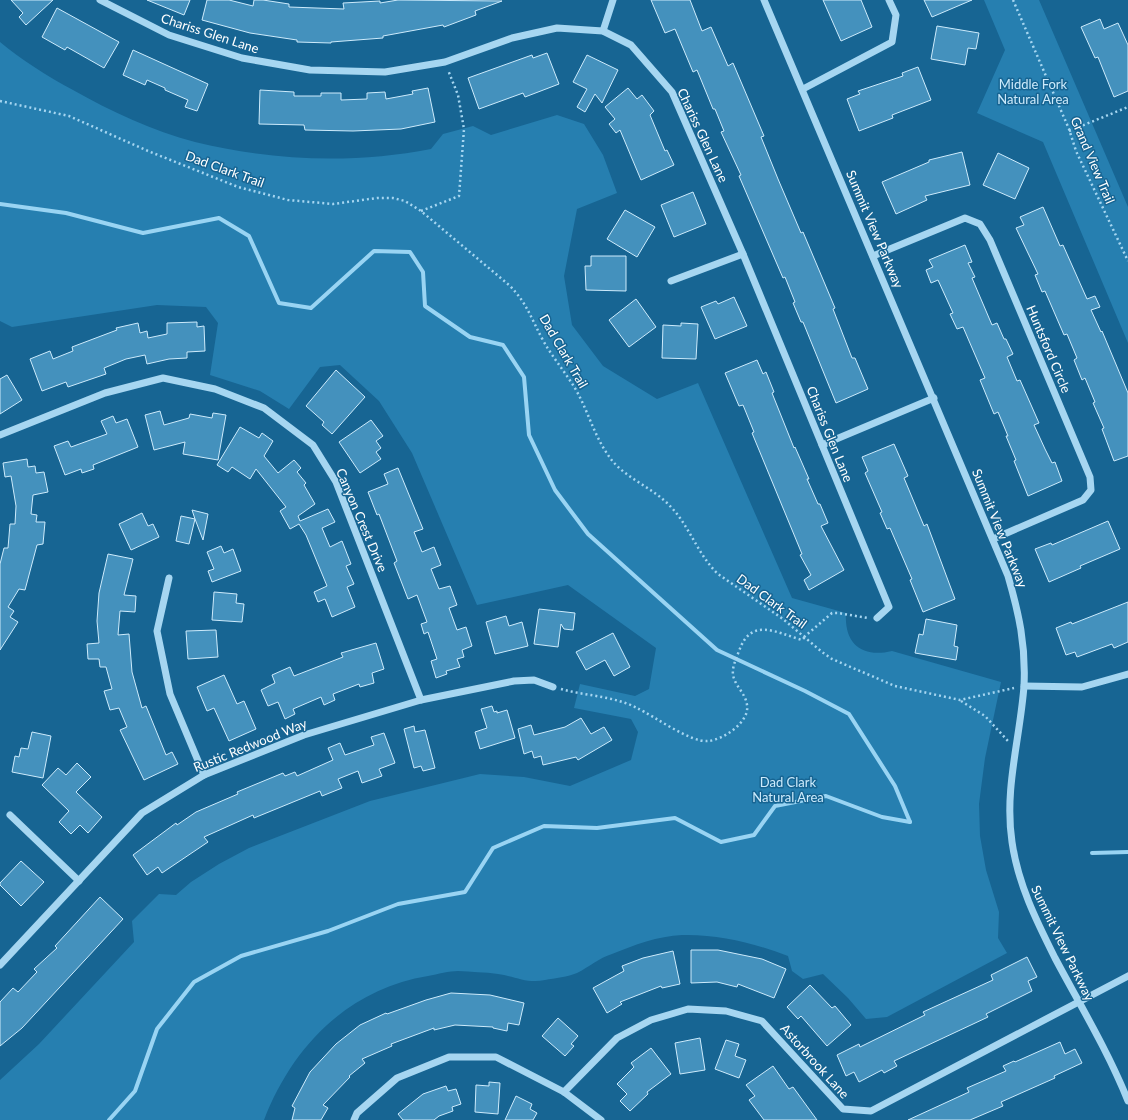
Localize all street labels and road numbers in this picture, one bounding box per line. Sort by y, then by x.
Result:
street label: Chariss Glen Lane [159,10,261,56]
street label: Chariss Glen Lane [674,85,732,185]
street label: Grand View Trail [1067,114,1119,206]
street label: Dad Clark Trail [183,147,267,191]
street label: Summit View Parkway [843,168,907,291]
street label: Huntsford Circle [1023,303,1075,395]
street label: Dad Clark Trail [536,311,592,391]
street label: Chariss Glen Lane [803,384,857,484]
street label: Canyon Crest Drive [333,466,391,574]
street label: Summit View Parkway [969,466,1031,590]
street label: Dad Clark Trail [734,570,810,632]
street label: Rustic Redwood Way [191,715,309,775]
street label: Summit View Parkway [1028,883,1098,1004]
street label: Astorbrook Lane [777,1020,853,1102]

